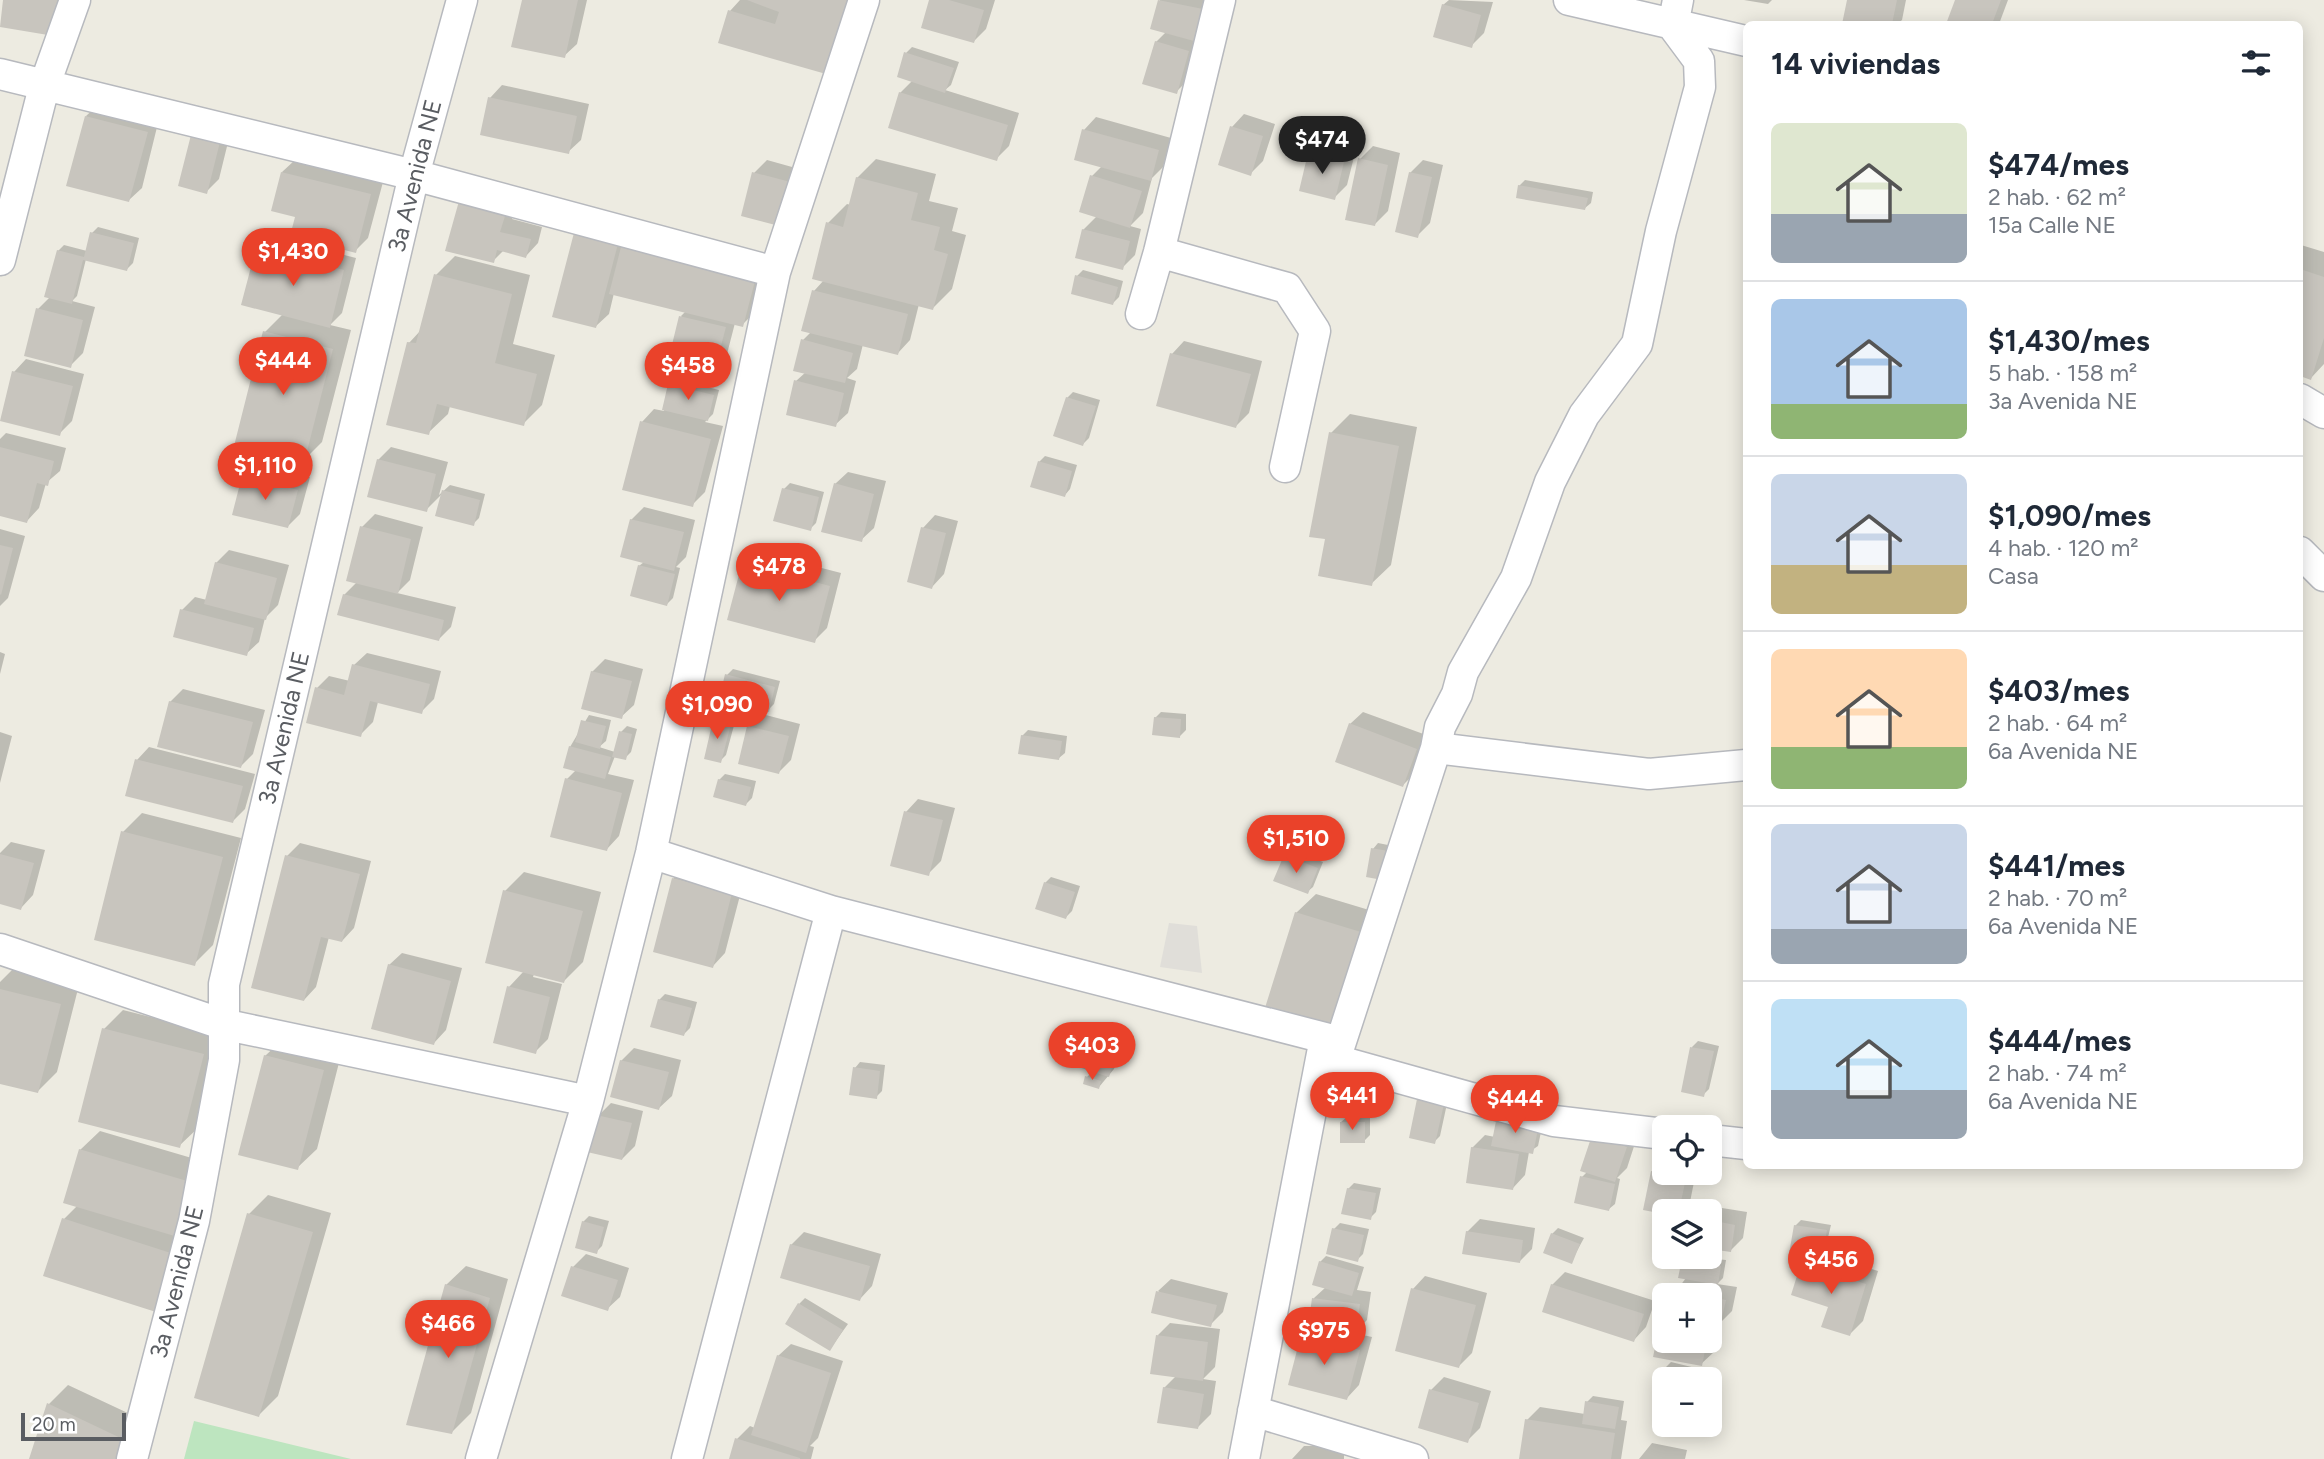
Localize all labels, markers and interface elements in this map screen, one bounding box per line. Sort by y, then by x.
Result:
icon: filters [2237,44,2275,82]
text: 14 viviendas [1771,45,1940,82]
street label: 3a Avenida NE [382,96,448,255]
pin: $474 [1281,116,1363,176]
text: $474 [1295,125,1349,153]
text: $474/mes [1988,146,2129,183]
icon: home [1827,151,1911,235]
text: 2 hab. · 62 m² [1988,183,2126,211]
text: 15a Calle NE [1988,211,2116,239]
pin: $1,430 [236,229,350,288]
text: $1,430 [258,237,328,265]
text: $1,430/mes [1988,322,2150,359]
icon: home [1827,327,1911,411]
pin: $444 [242,338,324,397]
pin: $458 [647,342,729,402]
text: $444 [255,346,311,374]
text: $458 [661,351,715,379]
text: 5 hab. · 158 m² [1988,359,2137,387]
text: 3a Avenida NE [1988,387,2138,415]
pin: $1,110 [208,442,322,502]
text: $1,110 [234,451,296,479]
text: $1,090/mes [1988,497,2151,534]
icon: home [1827,502,1911,586]
text: 4 hab. · 120 m² [1988,534,2139,562]
pin: $478 [738,544,820,603]
text: $478 [752,552,806,580]
text: Casa [1988,562,2039,590]
street label: 3a Avenida NE [252,648,315,807]
text: $403/mes [1988,672,2129,709]
icon: home [1827,677,1911,761]
pin: $1,090 [660,682,774,741]
text: $1,090 [681,690,753,718]
text: 2 hab. · 64 m² [1988,709,2127,737]
text: 6a Avenida NE [1988,737,2138,765]
pin: $1,510 [1239,816,1353,875]
text: $1,510 [1263,824,1329,852]
text: $441/mes [1988,847,2125,884]
icon: home [1827,852,1911,936]
text: 2 hab. · 70 m² [1988,884,2127,912]
text: 6a Avenida NE [1988,912,2138,940]
text: $444/mes [1988,1022,2131,1059]
pin: $403 [1051,1023,1133,1082]
icon: home [1827,1027,1911,1111]
text: $403 [1065,1031,1120,1059]
text: 2 hab. · 74 m² [1988,1059,2127,1087]
pin: $441 [1311,1072,1393,1132]
pin: $444 [1474,1076,1556,1135]
text: $441 [1326,1081,1378,1109]
text: $444 [1487,1084,1543,1112]
text: 6a Avenida NE [1988,1087,2138,1115]
map controls [1652,1115,1722,1437]
button: locate [1652,1115,1722,1185]
button: layers [1652,1199,1722,1269]
street label: 3a Avenida NE [144,1202,210,1361]
pin: $456 [1790,1236,1872,1296]
text: $456 [1804,1245,1858,1273]
button: + [1652,1283,1722,1353]
pin: $466 [407,1300,489,1360]
pin: $975 [1283,1308,1365,1367]
text: $466 [421,1309,475,1337]
text: $975 [1298,1316,1350,1344]
button: − [1652,1367,1722,1437]
scale bar [21,1410,126,1442]
text: 20 m [32,1413,76,1436]

